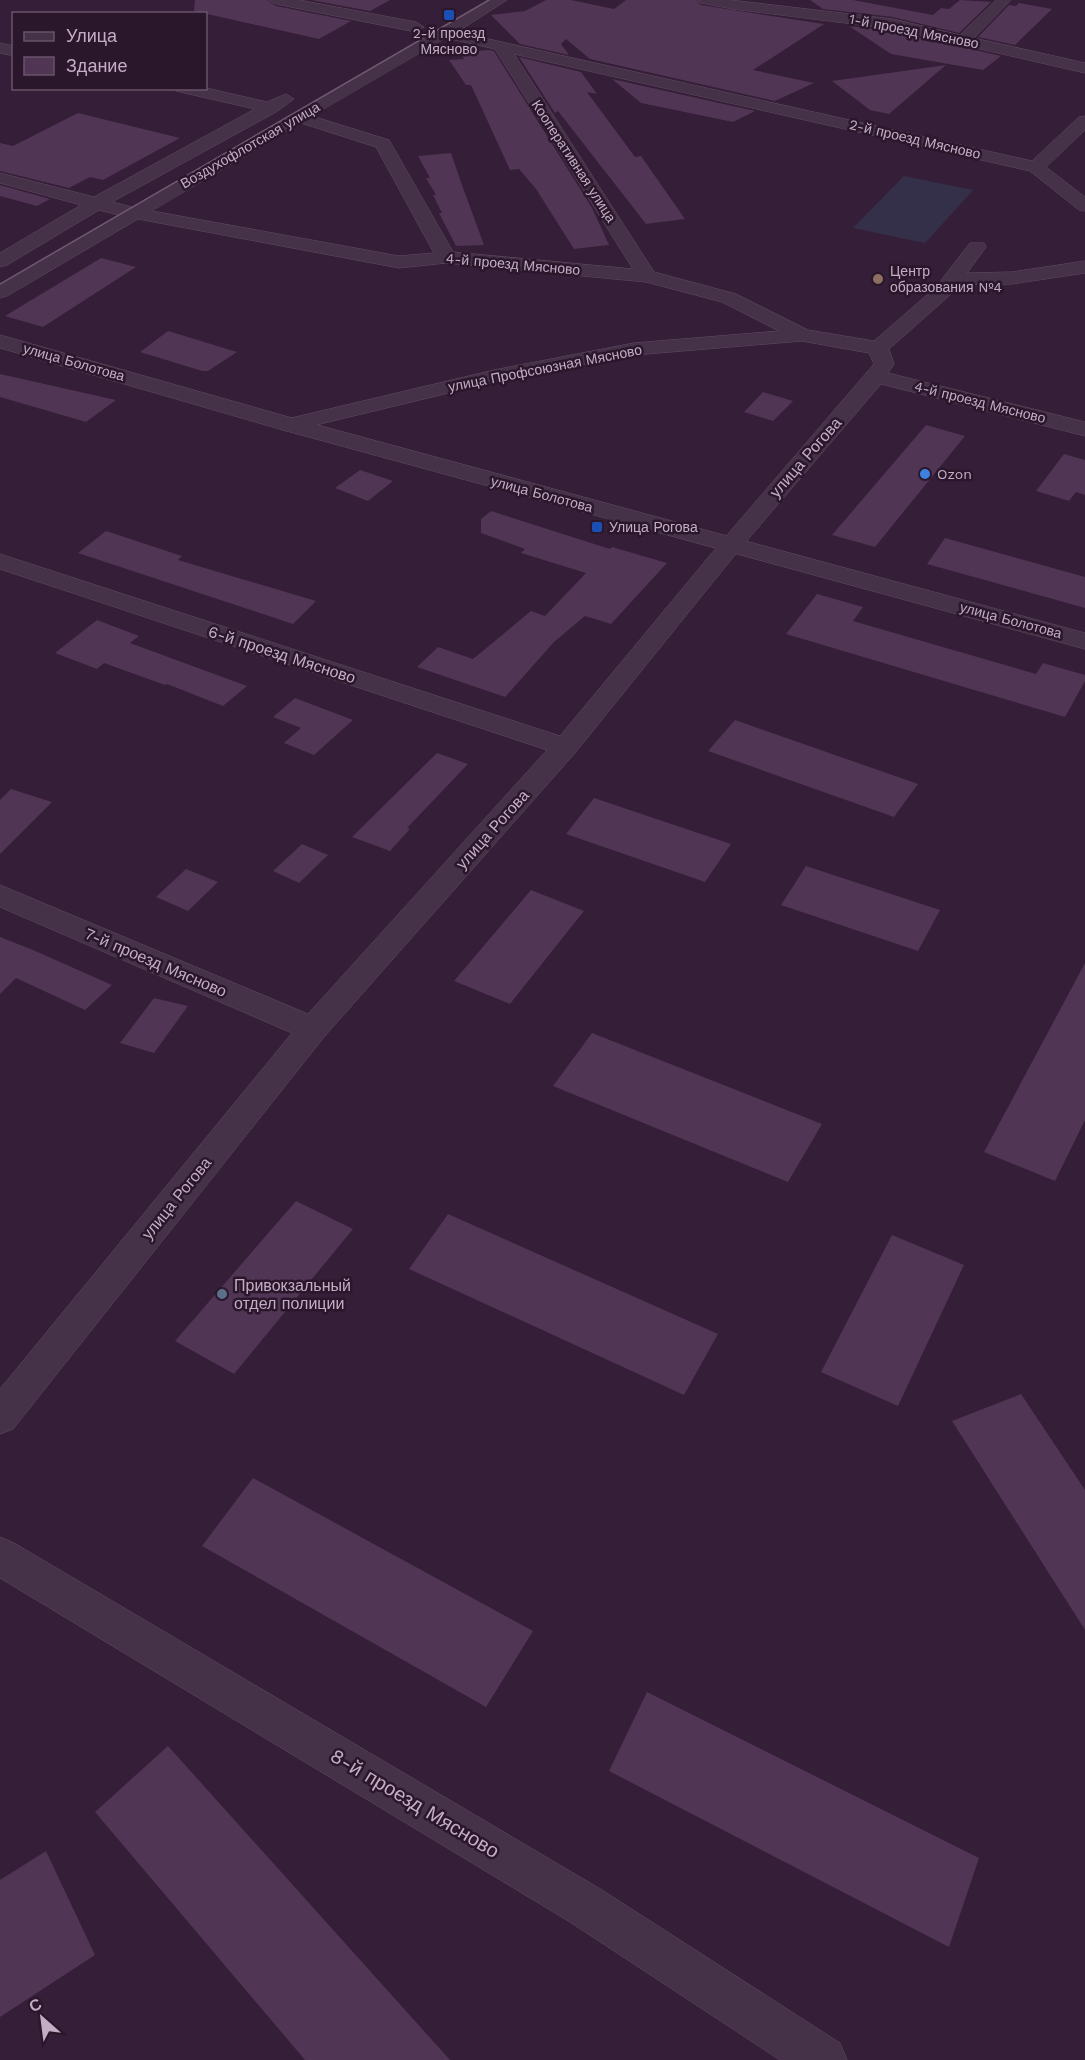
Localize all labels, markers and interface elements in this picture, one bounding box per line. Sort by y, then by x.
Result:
marker: 2-й проезд Мясново [442,8,456,22]
street label: 1-й проезд Мясново [848,11,980,51]
legend [12,12,207,90]
text: Улица [66,25,118,46]
place label: 2-й проезд Мясново [413,25,485,57]
text: Здание [66,55,127,76]
street label: Кооперативная улица [529,97,620,225]
street label: Воздухофлотская улица [177,98,323,191]
street label: 2-й проезд Мясново [848,116,982,162]
street label: 4-й проезд Мясново [445,250,581,278]
place label: Центр образования №4 [890,263,1002,295]
marker: Центр образования №4 [871,272,885,286]
street label: улица Болотова [21,340,127,384]
street label: улица Профсоюзная Мясново [447,341,643,395]
street label: 4-й проезд Мясново [913,378,1048,426]
street label: улица Рогова [765,413,845,501]
place label: Ozon [937,466,972,482]
marker: Ozon [918,467,932,481]
street label: улица Болотова [489,473,595,515]
place label: Улица Рогова [609,519,698,535]
marker: Улица Рогова [590,520,604,534]
street label: улица Болотова [958,599,1064,641]
street label: 6-й проезд Мясново [206,622,358,687]
street label: улица Рогова [452,786,533,873]
street label: 7-й проезд Мясново [82,924,230,1001]
street label: улица Рогова [138,1153,215,1243]
place label: Привокзальный отдел полиции [234,1276,351,1313]
marker: Привокзальный отдел полиции [215,1287,229,1301]
street label: 8-й проезд Мясново [326,1743,504,1863]
north arrow [12,1988,72,2048]
text: С [26,1994,45,2016]

